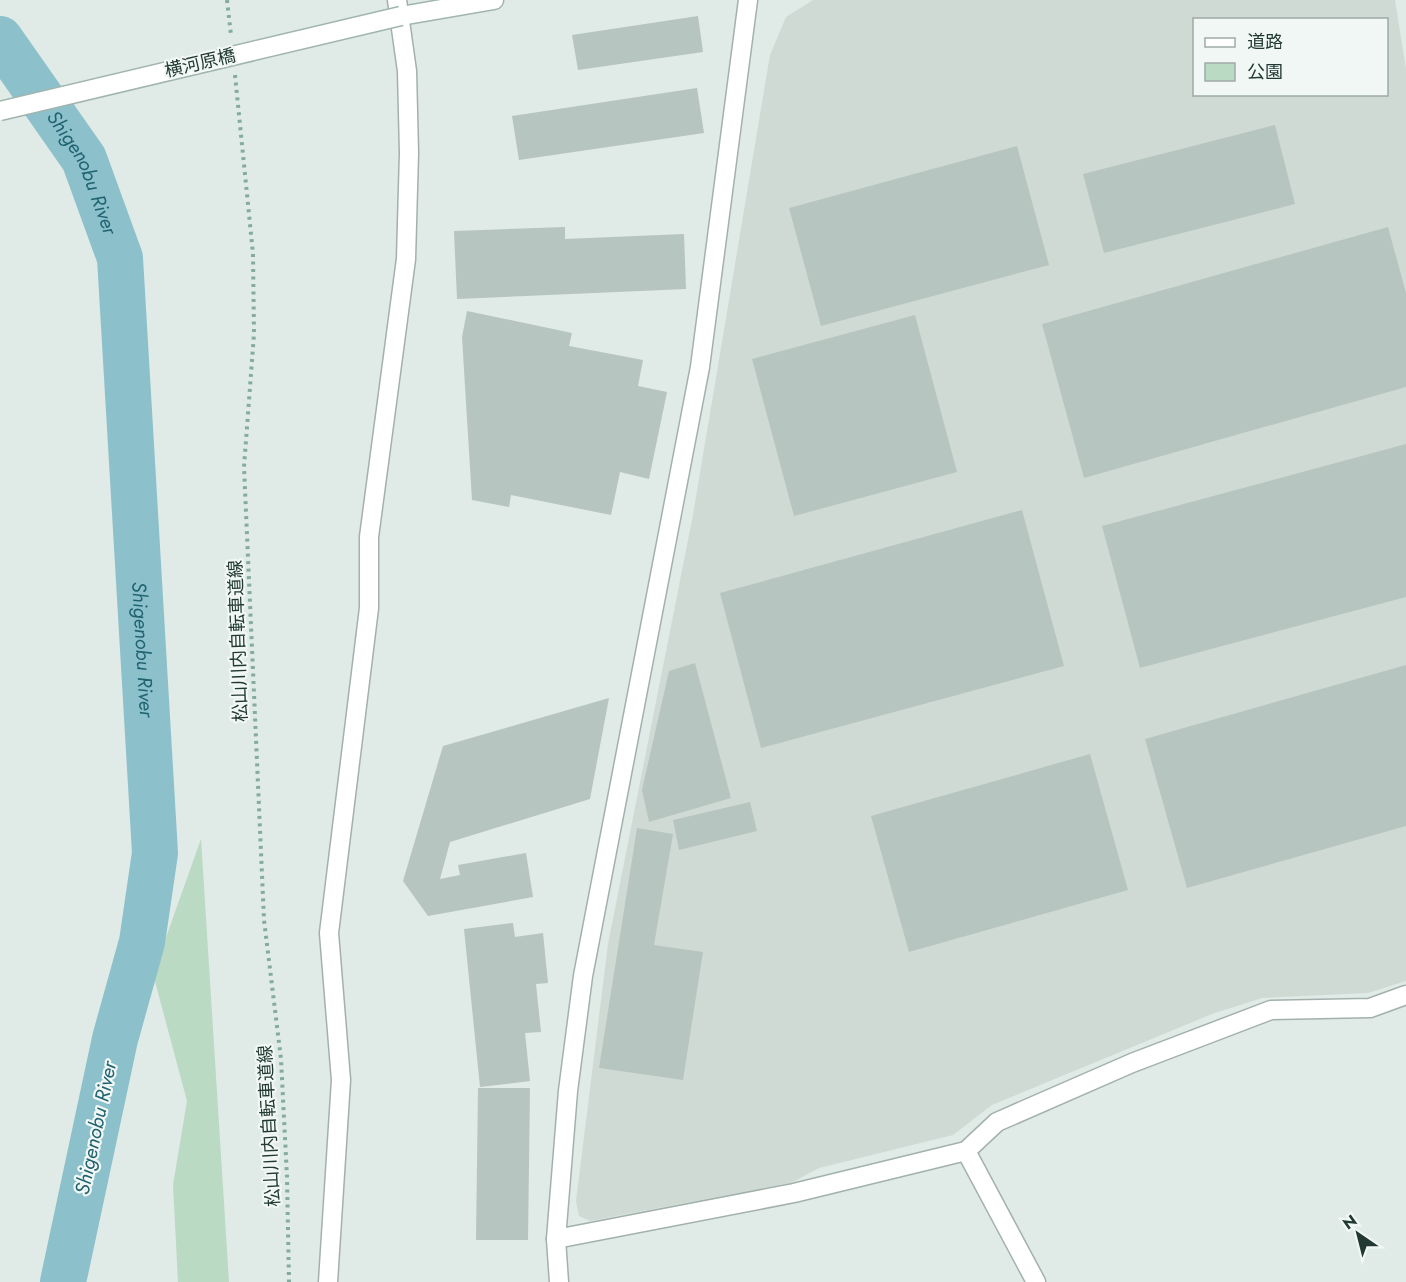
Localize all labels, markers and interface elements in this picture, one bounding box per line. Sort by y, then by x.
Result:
legend [1193,18,1388,96]
text: 道路 [1247,29,1283,55]
street label: 横河原橋 [162,42,238,84]
text: 公園 [1247,59,1283,85]
water label: Shigenobu River [40,104,125,240]
street label: 松山川内自転車道線 [222,560,254,722]
water label: Shigenobu River [125,581,162,719]
street label: 松山川内自転車道線 [252,1044,286,1208]
water label: Shigenobu River [68,1057,125,1197]
north arrow [1328,1204,1388,1264]
text: N [1338,1209,1361,1235]

